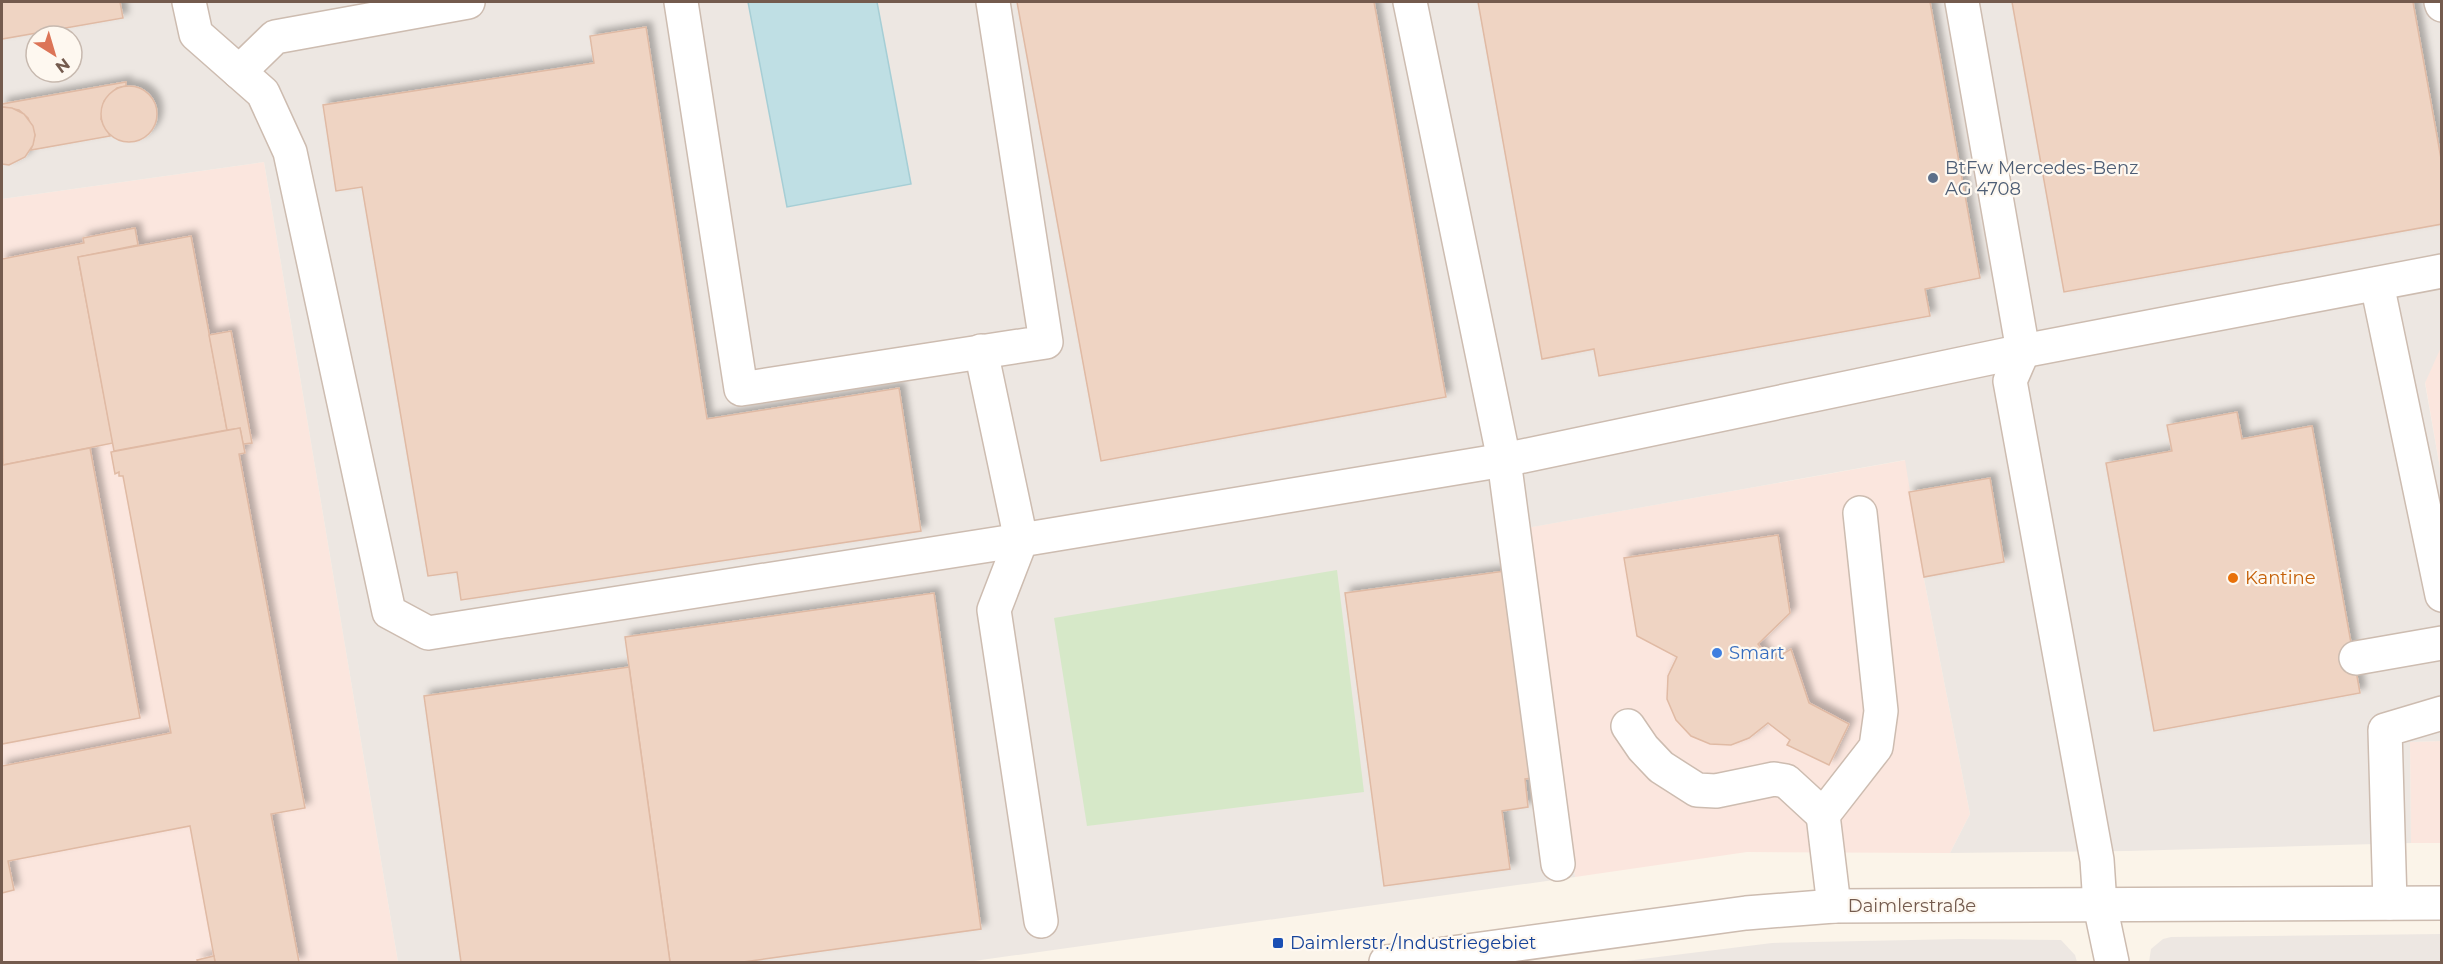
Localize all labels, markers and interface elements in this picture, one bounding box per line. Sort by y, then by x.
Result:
north arrow [24,24,84,84]
text: N [52,54,74,77]
place label: BtFw Mercedes-Benz AG 4708 [1945,157,2138,200]
marker: BtFw Mercedes-Benz AG 4708 [1926,171,1940,185]
place label: Kantine [2245,567,2316,589]
marker: Kantine [2226,571,2240,585]
place label: Smart [1729,642,1785,664]
marker: Smart [1710,646,1724,660]
street label: Daimlerstraße [1848,895,1976,917]
place label: Daimlerstr./Industriegebiet [1290,932,1536,954]
marker: Daimlerstr./Industriegebiet [1271,936,1285,950]

